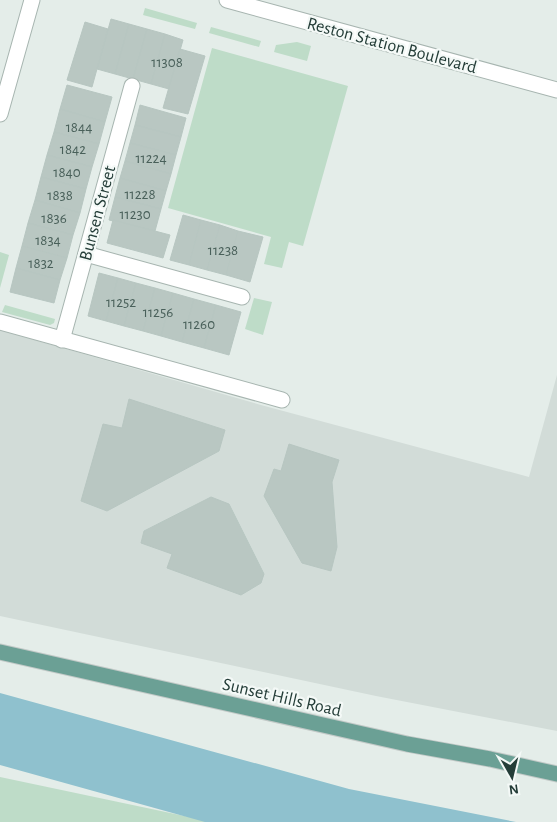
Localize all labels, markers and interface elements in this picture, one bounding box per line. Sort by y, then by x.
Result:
street label: Reston Station Boulevard [305,15,479,77]
house number: 11308 [151,55,183,70]
house number: 1844 [66,120,92,135]
house number: 1842 [60,142,86,157]
house number: 11224 [135,151,167,166]
street label: Bunsen Street [77,164,119,263]
house number: 1840 [53,165,81,180]
house number: 11228 [124,187,156,202]
house number: 1838 [47,188,73,203]
house number: 11230 [119,207,151,222]
house number: 1836 [41,211,67,226]
house number: 1834 [35,233,61,248]
house number: 11238 [208,243,238,258]
house number: 1832 [28,256,54,271]
house number: 11252 [106,295,136,310]
house number: 11256 [143,305,173,320]
house number: 11260 [183,317,215,332]
street label: Sunset Hills Road [221,676,343,720]
north arrow [487,752,537,802]
text: N [508,781,519,796]

